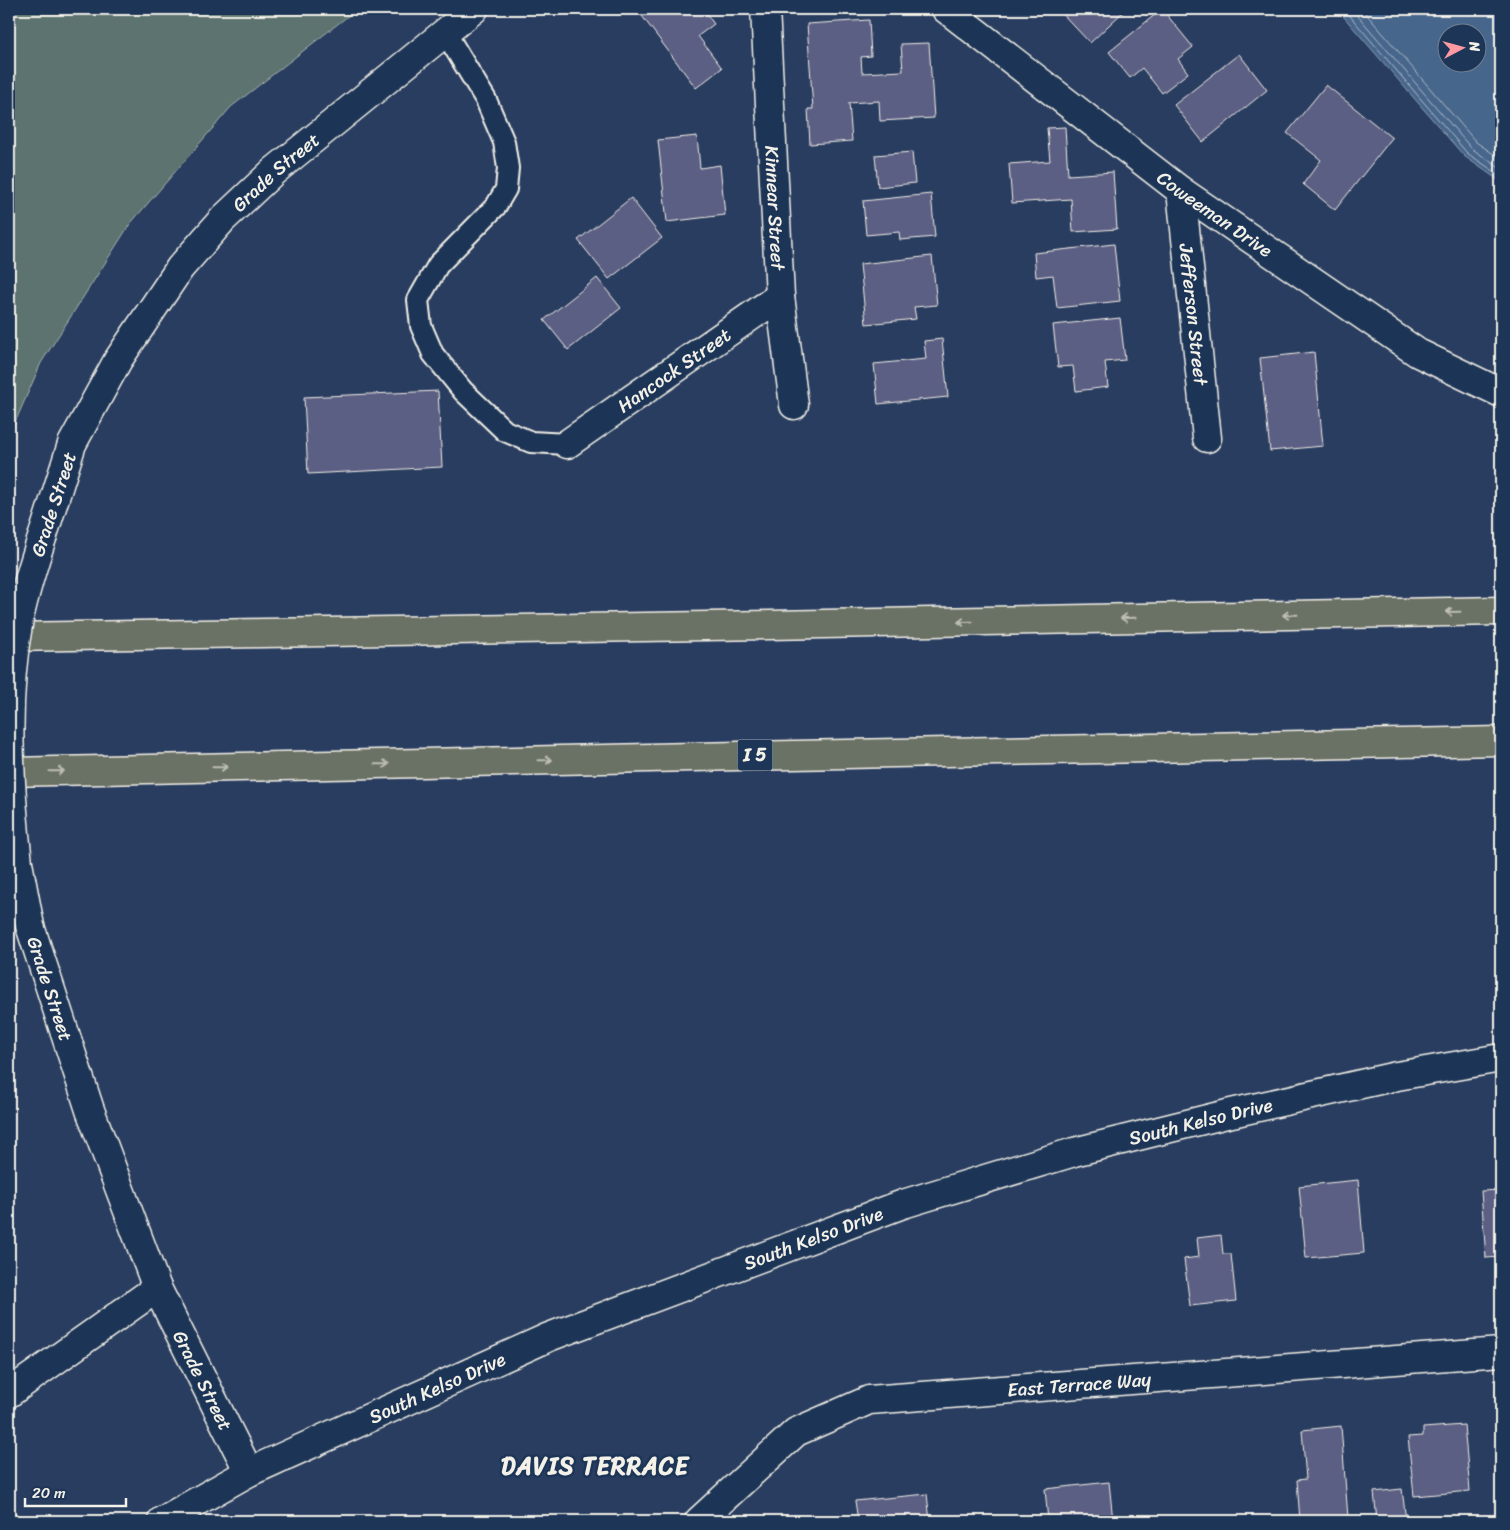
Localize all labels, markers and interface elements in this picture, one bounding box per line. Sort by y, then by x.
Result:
north arrow [1438,22,1488,72]
text: N [1461,40,1487,53]
street label: Grade Street [224,124,327,220]
street label: Kinnear Street [755,145,795,272]
street label: Coweeman Drive [1149,162,1280,266]
street label: Jefferson Street [1170,241,1217,388]
street label: Hancock Street [610,319,738,422]
street label: Grade Street [21,447,86,561]
one-way arrow [1445,607,1461,617]
one-way arrow [1282,610,1298,620]
one-way arrow [1120,614,1136,623]
one-way arrow [957,617,973,626]
road number: I 5 [738,740,772,770]
one-way arrow [536,755,553,765]
one-way arrow [374,759,390,769]
one-way arrow [212,763,228,772]
one-way arrow [49,766,65,776]
street label: Grade Street [17,932,82,1046]
street label: South Kelso Drive [1125,1088,1276,1155]
street label: South Kelso Drive [739,1197,888,1280]
street label: Grade Street [164,1325,242,1436]
street label: South Kelso Drive [363,1343,511,1433]
street label: East Terrace Way [1006,1363,1152,1406]
district label: DAVIS TERRACE [501,1445,690,1487]
scale bar [25,1475,126,1507]
text: 20 m [32,1480,66,1506]

